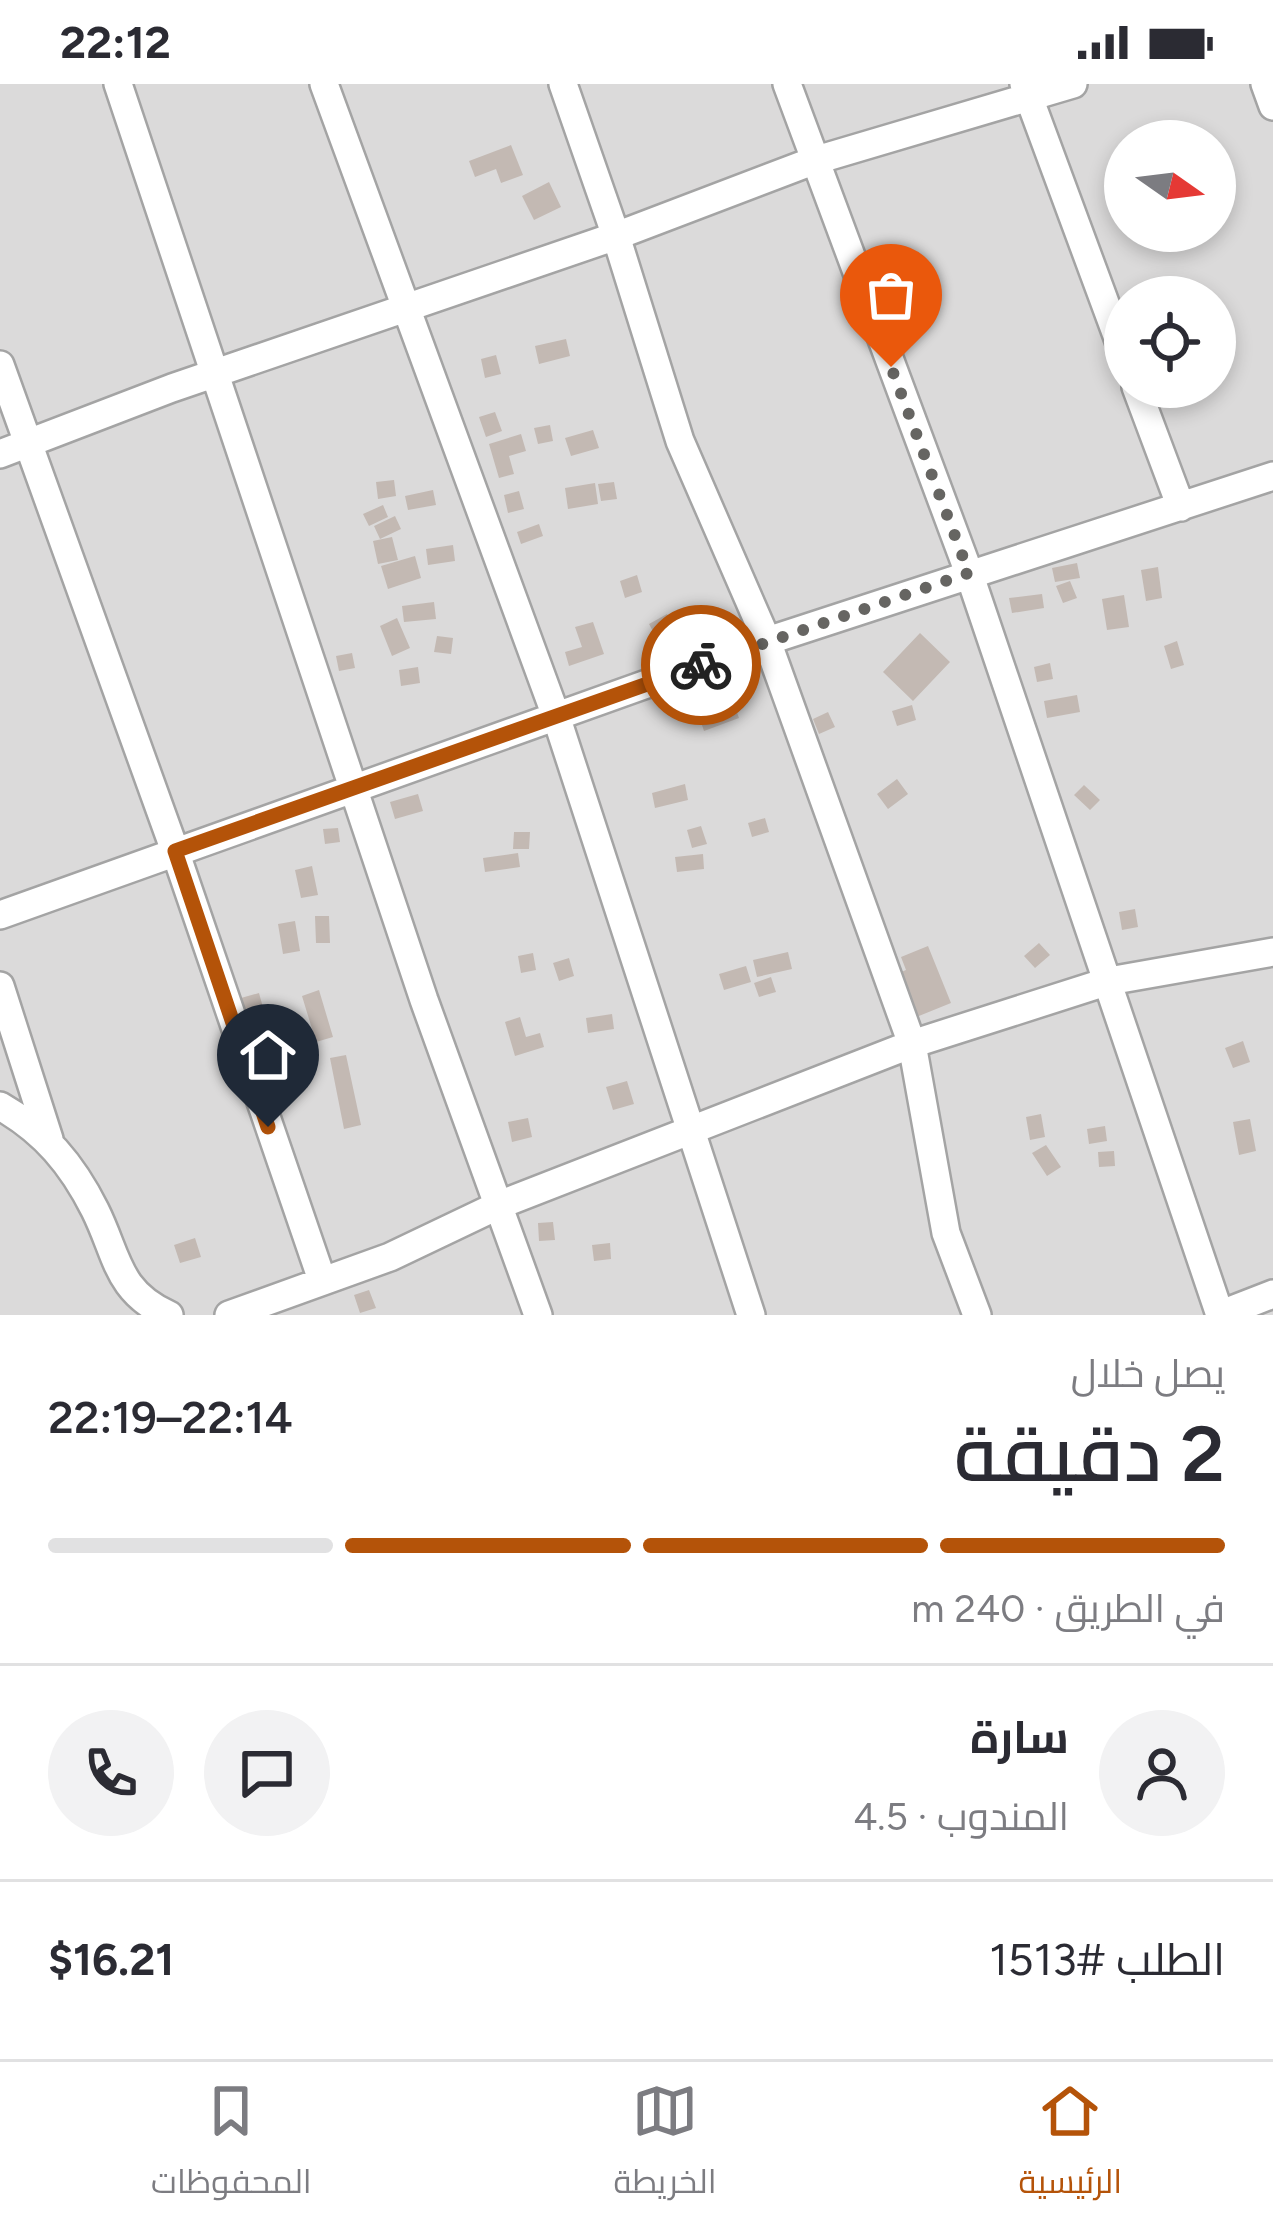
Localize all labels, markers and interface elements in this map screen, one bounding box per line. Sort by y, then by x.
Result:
text: 22:12 [60,15,171,69]
north arrow [1104,120,1236,252]
map controls [1104,120,1236,408]
pin [840,244,942,367]
icon: bag [858,262,924,328]
button: locate [1104,276,1236,408]
courier [641,605,761,725]
icon: bike [668,632,734,698]
pin [217,1004,319,1127]
icon: home [235,1022,301,1088]
text: يصل خلال [1071,1350,1225,1397]
text: 22:14–22:19 [48,1390,293,1444]
text: 2 دقيقة [954,1407,1225,1501]
text: في الطريق · 240 m [911,1585,1225,1632]
button: phone [48,1710,174,1836]
button: chat [204,1710,330,1836]
text: سارة [970,1710,1069,1764]
button: person [1099,1710,1225,1836]
text: المندوب · 4.5 [853,1793,1069,1840]
text: $16.21 [48,1932,174,1986]
text: الطلب #1513 [989,1932,1225,1986]
tab: المحفوظات [151,2078,312,2212]
tab: الخريطة [614,2078,717,2212]
tab: الرئيسية [1019,2078,1122,2212]

